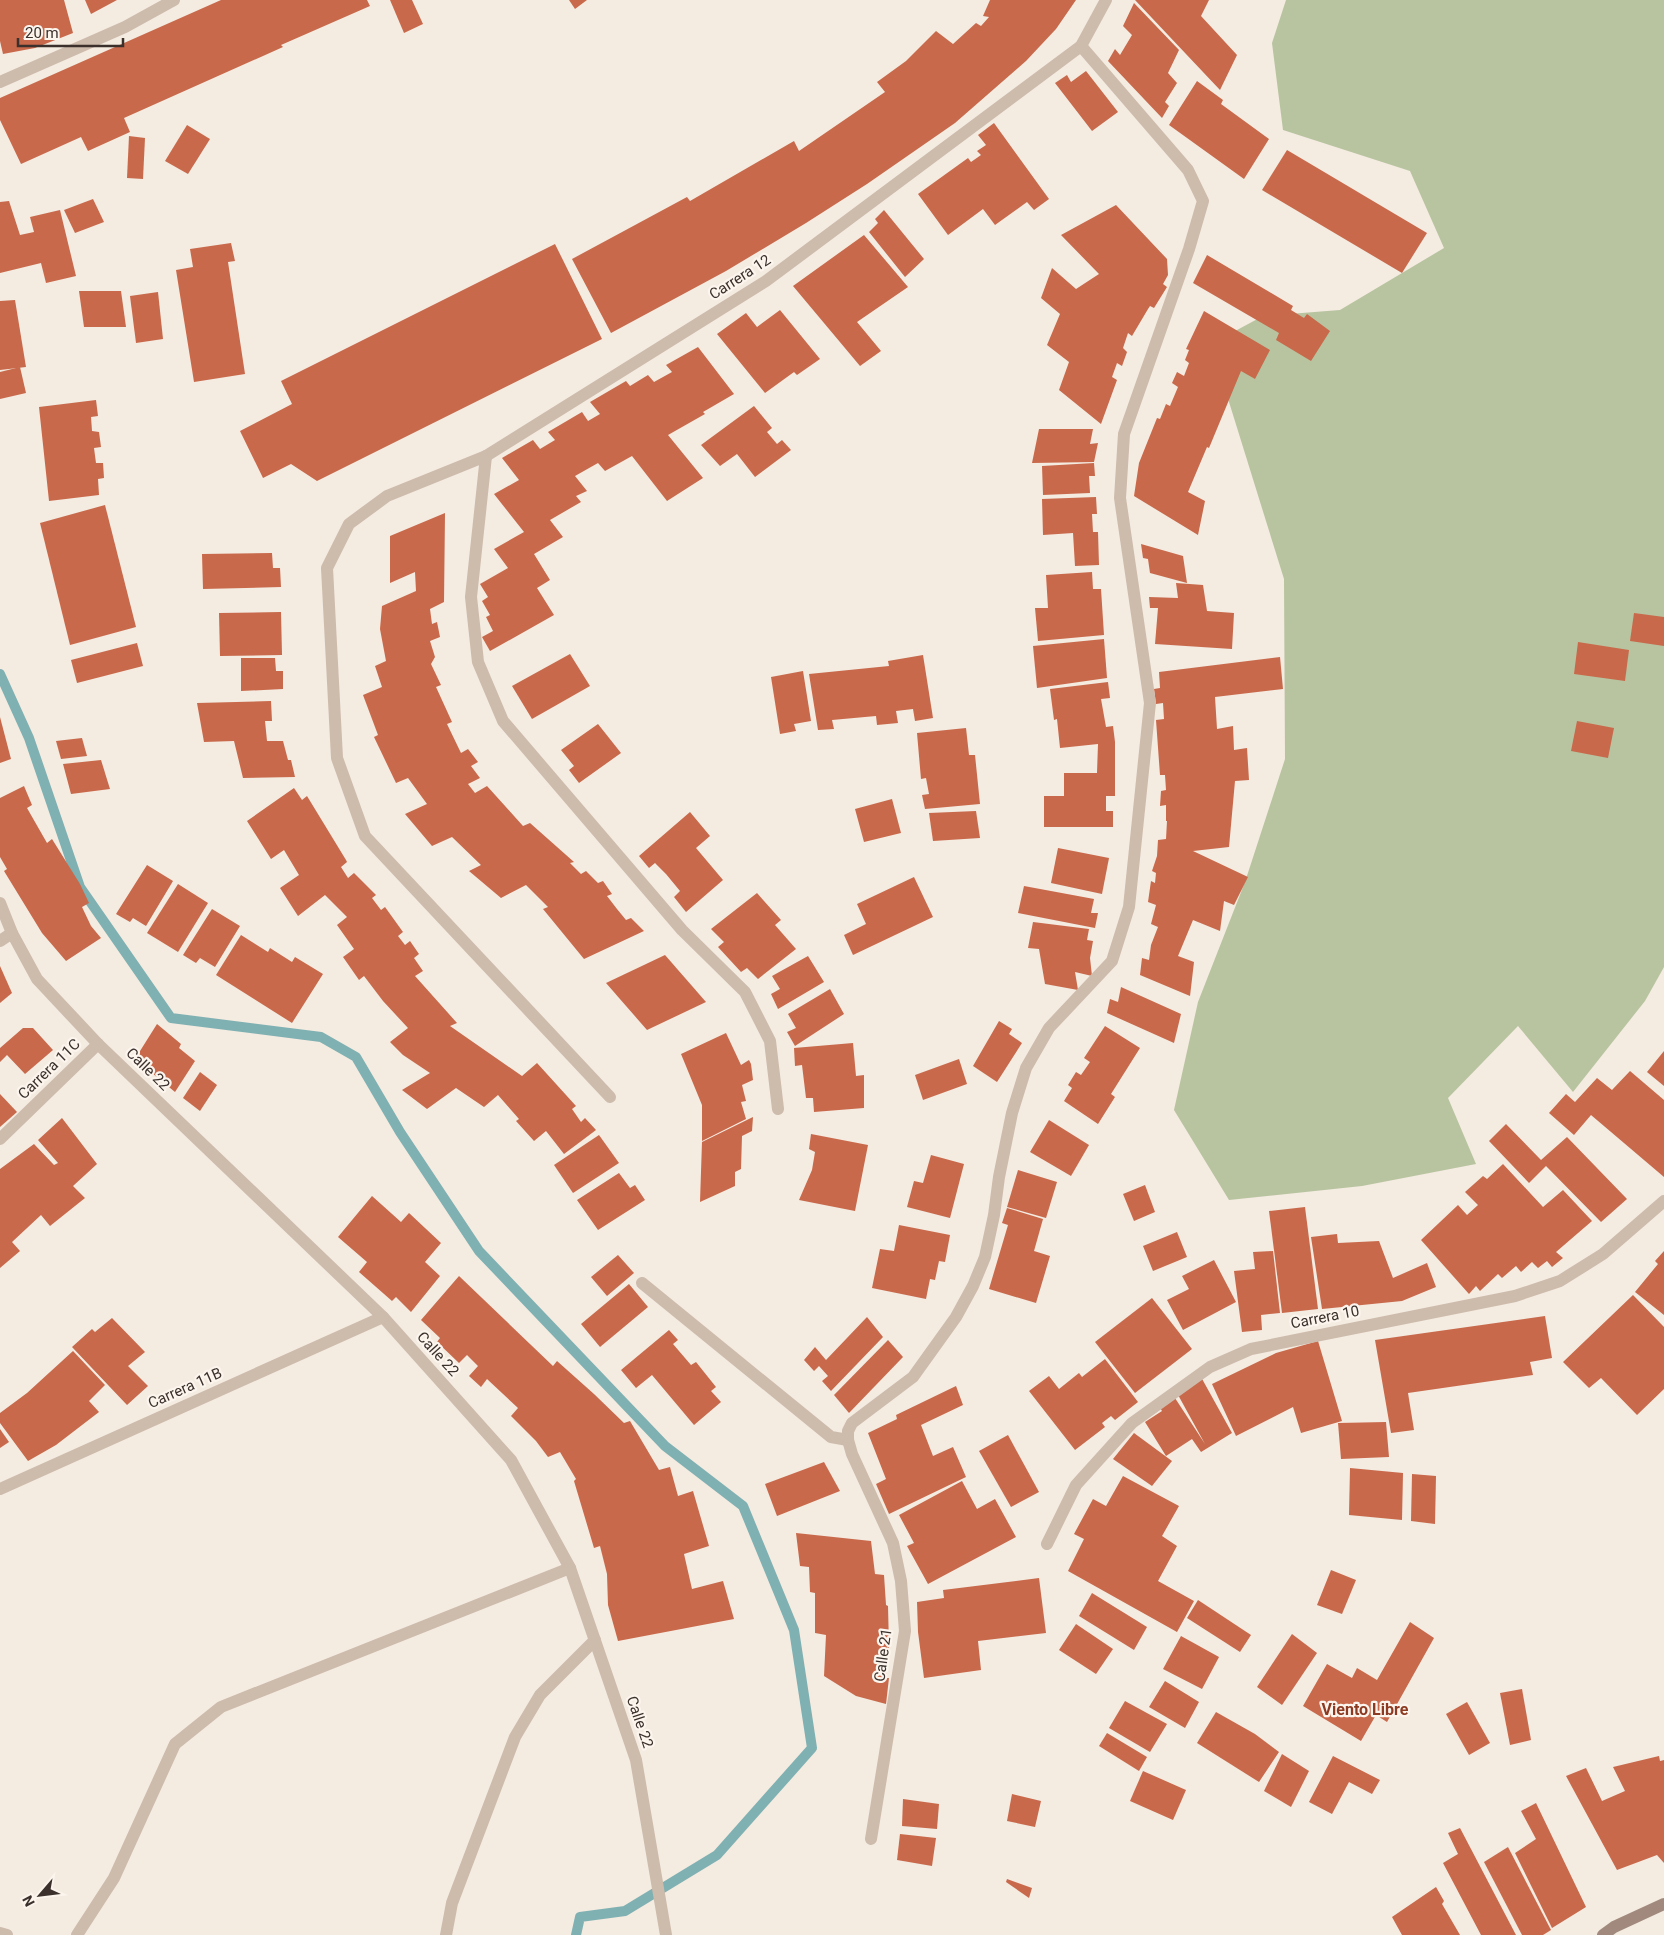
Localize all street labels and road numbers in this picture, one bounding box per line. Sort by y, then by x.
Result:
street label: Carrera 12 [706,251,774,303]
street label: Carrera 11C [14,1035,84,1103]
street label: Calle 22 [122,1044,174,1094]
street label: Carrera 10 [1289,1302,1361,1332]
street label: Calle 22 [413,1328,463,1380]
street label: Carrera 11B [145,1364,225,1412]
street label: Calle 21 [870,1627,896,1683]
street label: Calle 22 [623,1694,657,1750]

